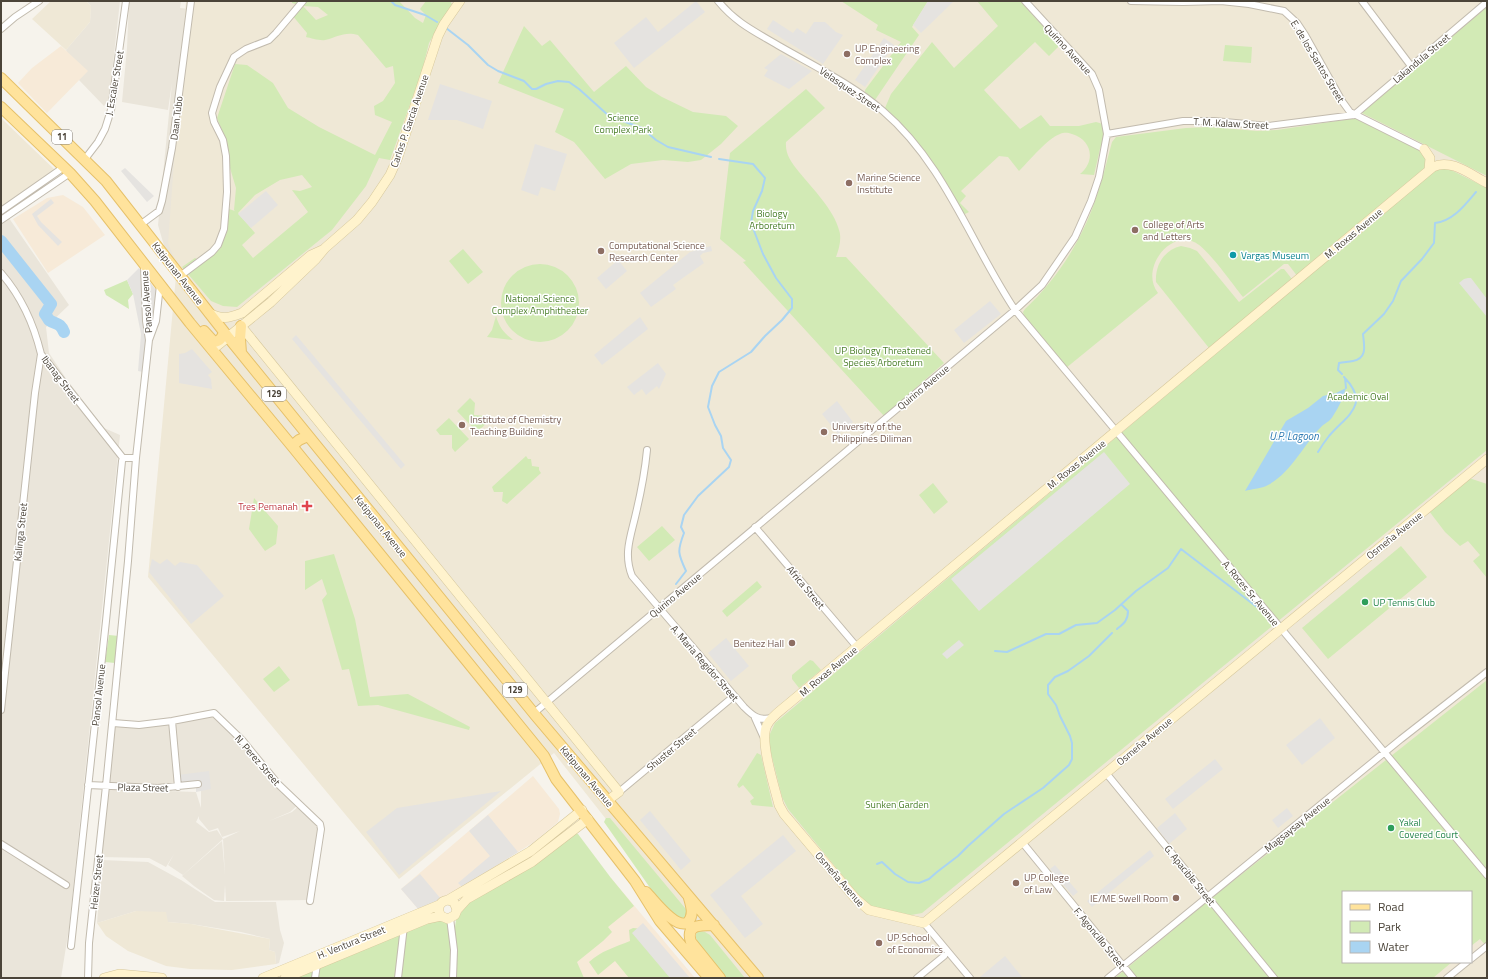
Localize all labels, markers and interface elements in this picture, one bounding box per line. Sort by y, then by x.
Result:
street label: E. de los Santos Street [1287,17,1348,106]
street label: Quirino Avenue [1040,21,1095,78]
street label: Lakandula Street [1389,30,1454,87]
place label: UP Engineering Complex [855,41,919,68]
street label: J. Escaler Street [101,49,128,117]
marker: UP Engineering Complex [842,49,852,59]
street label: Velasquez Street [816,63,884,116]
street label: Carlos P. Garcia Avenue [387,73,432,170]
street label: Daan Tubo [166,95,187,141]
park label: Science Complex Park [594,110,652,137]
street label: T. M. Kalaw Street [1193,114,1269,133]
road number: 11 [52,130,72,144]
place label: Marine Science Institute [857,170,920,197]
marker: Marine Science Institute [844,178,854,188]
street label: M. Roxas Avenue [1321,205,1386,262]
park label: Biology Arboretum [749,206,795,233]
place label: College of Arts and Letters [1143,217,1204,244]
marker: College of Arts and Letters [1130,225,1140,235]
place label: Computational Science Research Center [609,238,705,265]
street label: Katipunan Avenue [148,239,207,308]
marker: Computational Science Research Center [596,246,606,256]
place label: Vargas Museum [1241,248,1309,263]
marker: Vargas Museum [1228,250,1238,260]
street label: Pansol Avenue [137,271,156,333]
park label: National Science Complex Amphitheater [492,291,589,318]
park label: UP Biology Threatened Species Arboretum [835,343,931,370]
street label: Ibanag Street [38,352,84,407]
street label: Quirino Avenue [894,361,953,414]
road number: 129 [262,387,286,401]
park label: Academic Oval [1327,389,1389,404]
place label: Institute of Chemistry Teaching Building [470,412,562,439]
place label: University of the Philippines Diliman [832,419,912,446]
marker: Institute of Chemistry Teaching Building [457,420,467,430]
marker: University of the Philippines Diliman [819,427,829,437]
water label: U.P. Lagoon [1269,428,1319,444]
street label: M. Roxas Avenue [1044,436,1109,493]
street label: Katipunan Avenue [351,492,410,561]
place label: Tres Pemanah [238,499,298,514]
marker: Tres Pemanah [301,500,313,512]
street label: Kalinga Street [10,502,31,562]
street label: Osmeña Avenue [1363,508,1426,563]
street label: A. Roces Sr. Avenue [1219,557,1283,629]
street label: Africa Street [783,563,828,613]
street label: Quirino Avenue [646,569,705,622]
place label: UP Tennis Club [1373,595,1435,610]
marker: UP Tennis Club [1360,597,1370,607]
street label: A. Maria Regidor Street [667,622,742,705]
place label: Benitez Hall [734,636,784,651]
marker: Benitez Hall [787,638,797,648]
street label: M. Roxas Avenue [796,643,861,700]
street label: Pansol Avenue [88,663,109,727]
road number: 129 [503,683,527,697]
street label: Osmeña Avenue [1113,714,1175,769]
street label: Shuster Street [643,724,700,775]
street label: N. Perez Street [231,732,284,789]
street label: Katipunan Avenue [556,742,617,810]
street label: Plaza Street [117,780,169,795]
street label: Magsaysay Avenue [1261,793,1333,856]
park label: Sunken Garden [865,797,929,812]
place label: Yakal Covered Court [1399,815,1459,842]
marker: Yakal Covered Court [1386,823,1396,833]
street label: G. Apacible Street [1161,842,1219,909]
street label: Osmeña Avenue [811,849,868,910]
street label: Heizer Street [86,853,107,910]
place label: UP College of Law [1024,870,1069,897]
marker: UP College of Law [1011,878,1021,888]
place label: IE/ME Swell Room [1090,891,1168,906]
legend [1342,891,1472,963]
marker: IE/ME Swell Room [1171,893,1181,903]
text: Road [1378,897,1404,916]
street label: F. Agoncillo Street [1070,904,1129,973]
text: Park [1378,917,1401,936]
street label: H. Ventura Street [315,922,388,963]
place label: UP School of Economics [887,930,943,957]
text: Water [1378,937,1409,956]
marker: UP School of Economics [874,938,884,948]

